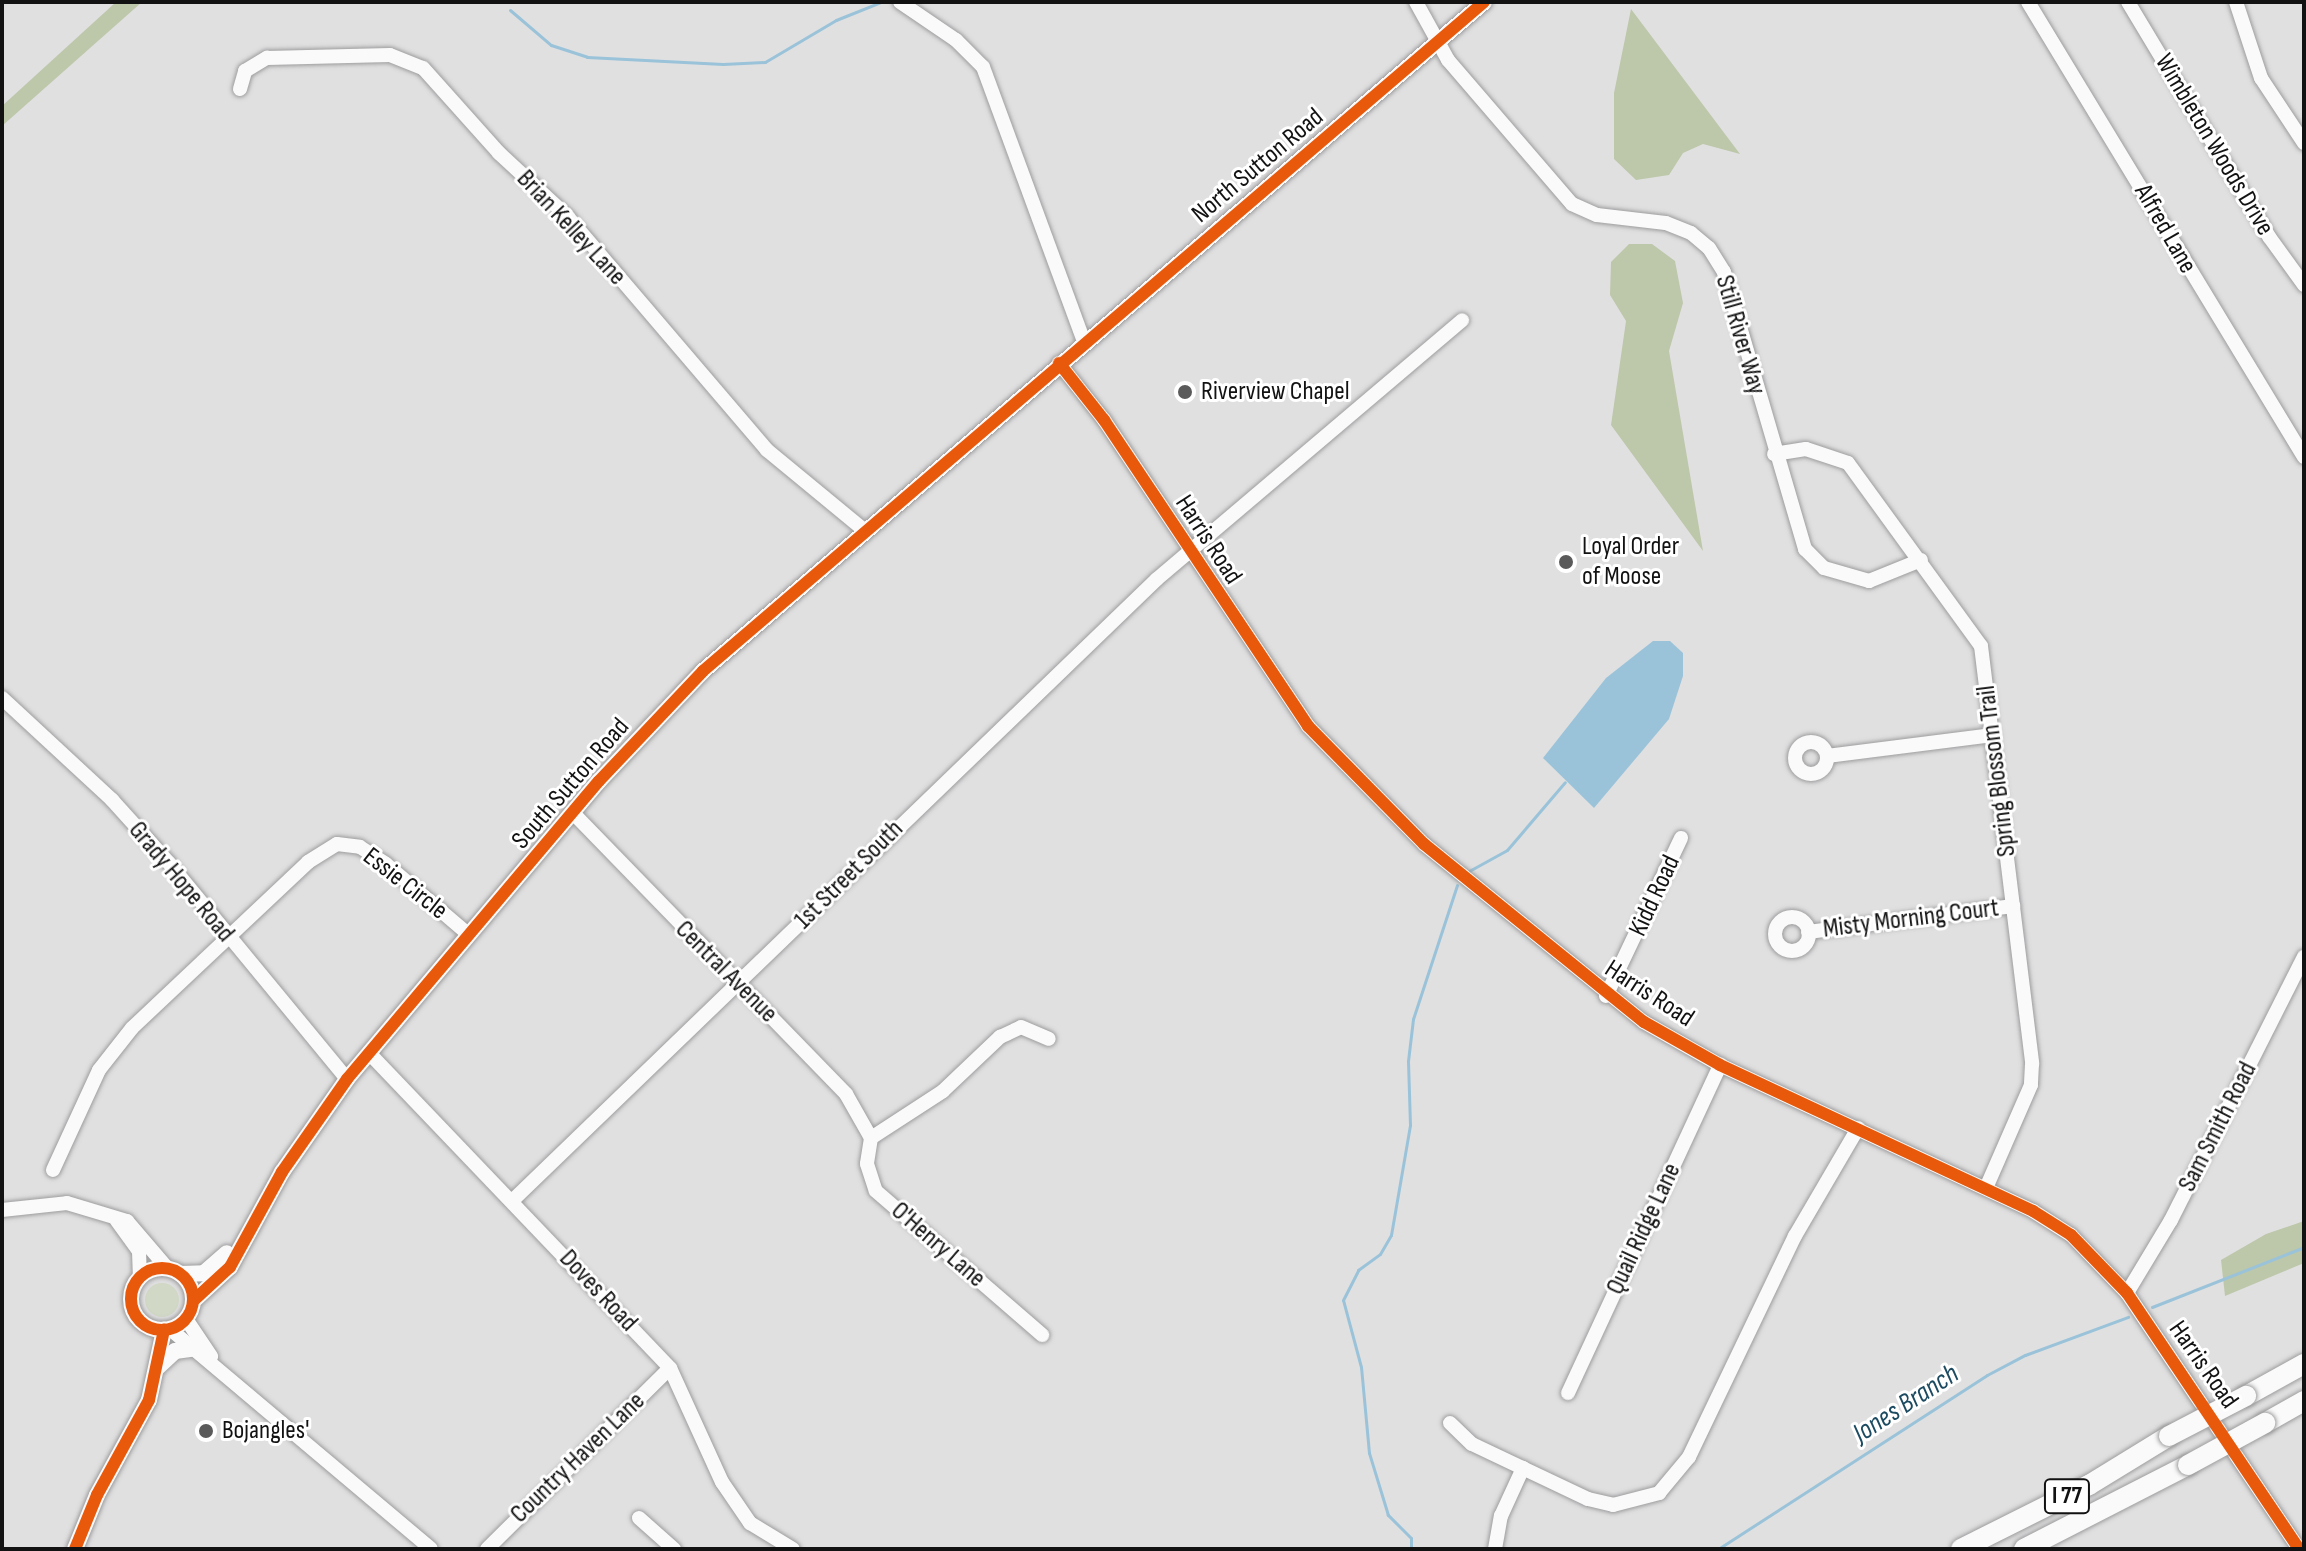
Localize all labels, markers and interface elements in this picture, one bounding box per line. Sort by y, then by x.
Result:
street label: Wimbleton Woods Drive [2148,49,2280,241]
street label: North Sutton Road [1186,102,1330,230]
street label: Brian Kelley Lane [510,164,632,292]
street label: Alfred Lane [2127,179,2203,279]
street label: Still River Way [1708,272,1772,398]
place label: Riverview Chapel [1201,376,1350,408]
marker: Riverview Chapel [1176,383,1194,401]
street label: Harris Road [1168,490,1248,590]
place label: Loyal Order of Moose [1582,531,1679,592]
marker: Loyal Order of Moose [1557,553,1575,571]
street label: Spring Blossom Trail [1971,684,2023,858]
street label: South Sutton Road [506,712,636,856]
street label: 1st Street South [788,814,910,936]
street label: Grady Hope Road [122,815,240,949]
street label: Essie Circle [357,841,453,927]
street label: Kidd Road [1623,851,1687,941]
street label: Misty Morning Court [1821,893,2001,945]
street label: Central Avenue [668,914,784,1030]
street label: Harris Road [1599,954,1699,1034]
street label: Sam Smith Road [2172,1057,2264,1197]
street label: Quail Ridge Lane [1600,1158,1688,1300]
street label: O'Henry Lane [884,1196,992,1294]
street label: Doves Road [552,1244,644,1338]
street label: Harris Road [2162,1315,2244,1415]
water label: Jones Branch [1847,1357,1965,1451]
street label: Country Haven Lane [504,1386,652,1530]
place label: Bojangles' [222,1415,309,1447]
marker: Bojangles' [197,1422,215,1440]
road number: I 77 [2043,1476,2091,1516]

